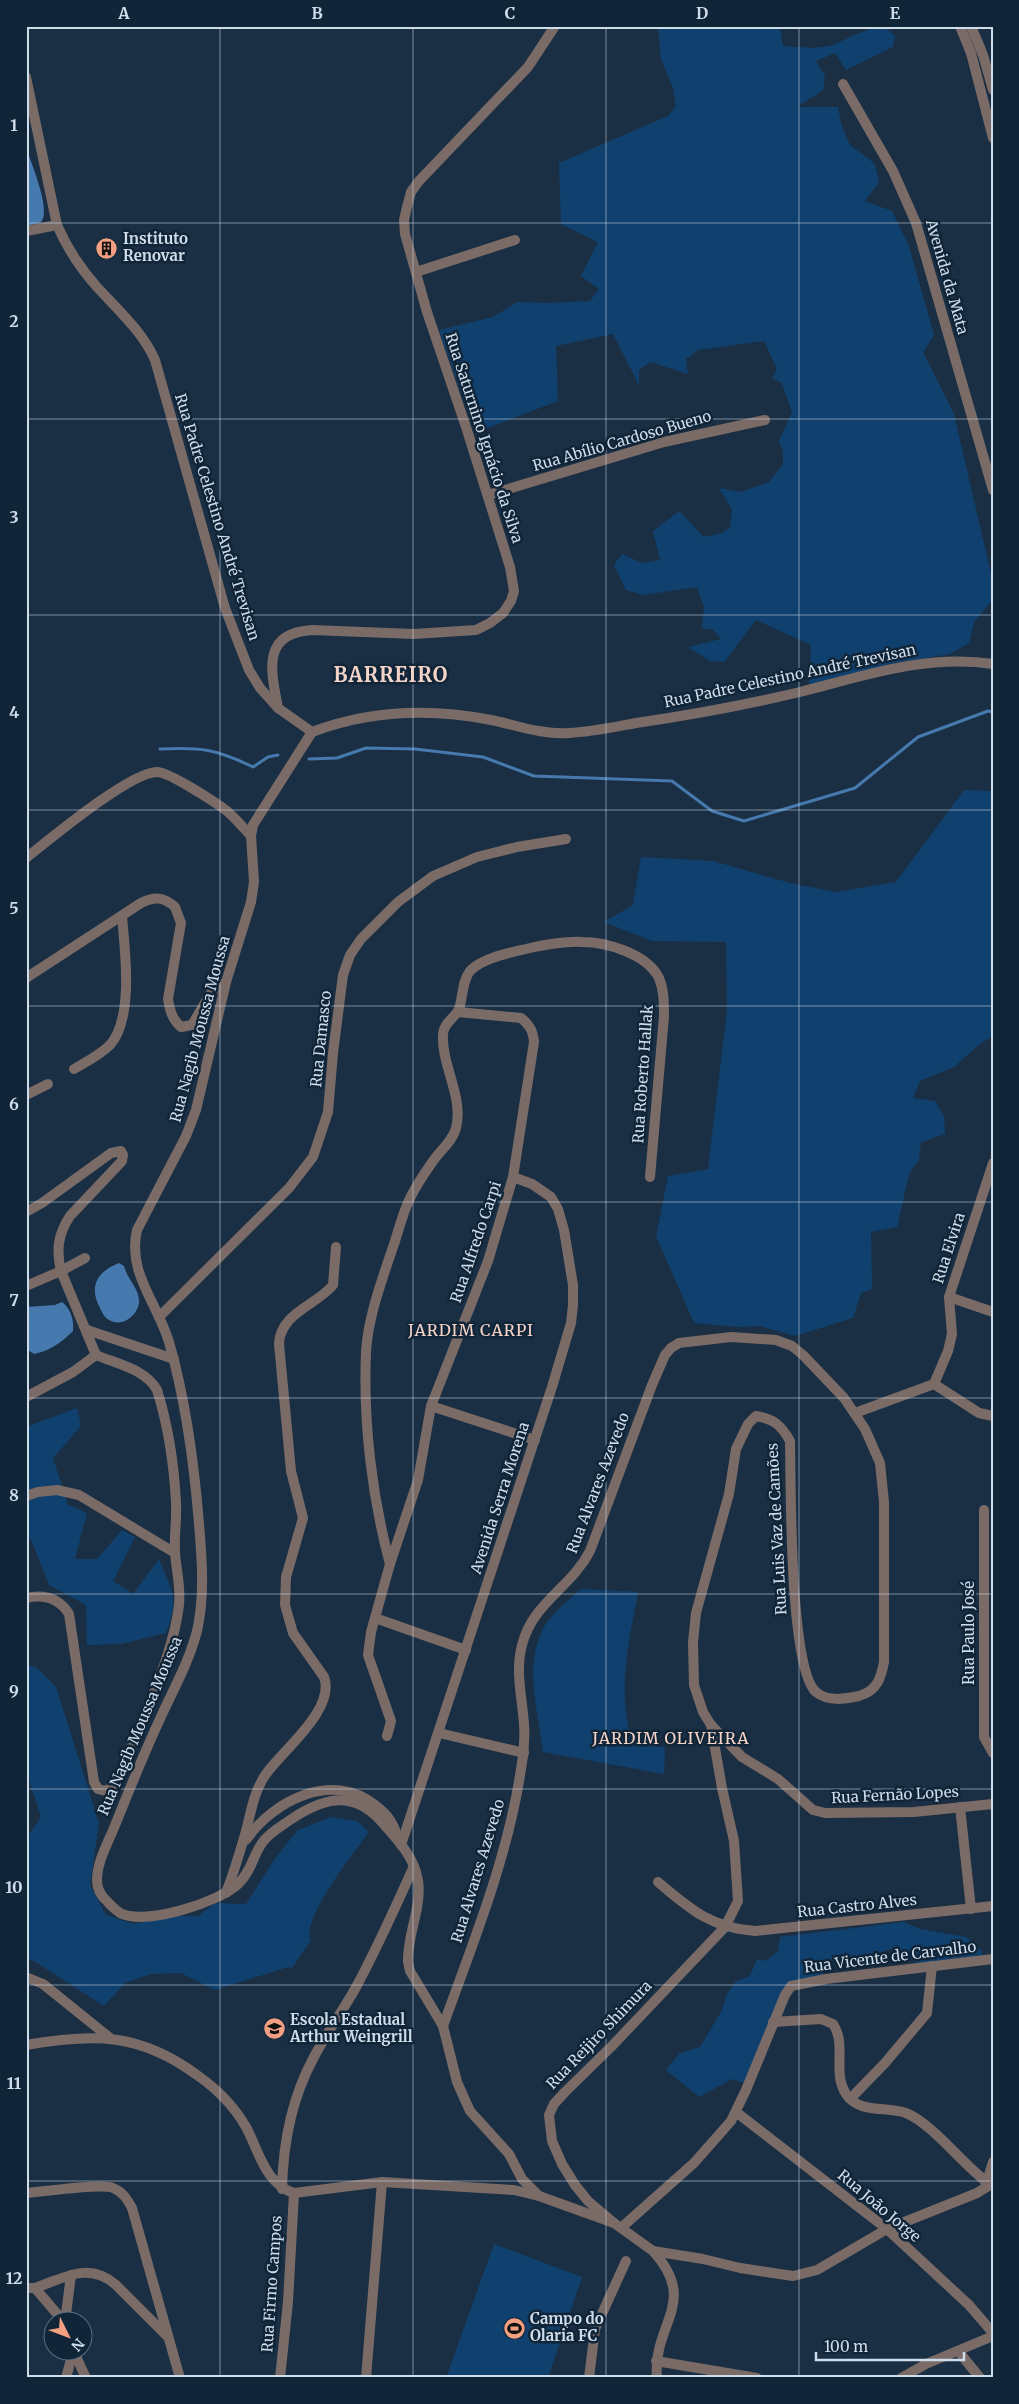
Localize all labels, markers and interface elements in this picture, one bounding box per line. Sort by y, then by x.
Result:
text: A [117,3,130,23]
text: B [311,3,323,23]
text: C [505,3,515,23]
text: D [696,3,708,23]
text: E [890,3,901,23]
text: 1 [10,115,18,135]
street label: Avenida da Mata [922,216,973,337]
place label: Instituto Renovar [123,229,188,265]
building icon: Instituto Renovar [95,236,119,260]
text: 2 [9,311,19,331]
street label: Rua Saturnino Ignácio da Silva [441,330,527,545]
street label: Rua Padre Celestino André Trevisan [171,391,264,643]
street label: Rua Abílio Cardoso Bueno [530,406,714,475]
text: 3 [9,507,19,527]
street label: Rua Padre Celestino André Trevisan [662,639,918,712]
district label: BARREIRO [334,662,448,687]
text: 4 [9,702,19,722]
text: 5 [9,898,19,918]
street label: Rua Nagib Moussa Moussa [165,934,234,1124]
street label: Rua Damasco [306,989,335,1088]
street label: Rua Roberto Hallak [628,1003,657,1144]
text: 6 [9,1094,19,1114]
street label: Rua Alfredo Carpi [446,1179,505,1305]
street label: Rua Elvira [928,1210,969,1286]
text: 7 [9,1290,19,1310]
district label: JARDIM CARPI [407,1320,534,1340]
street label: Rua Alvares Azevedo [562,1409,633,1556]
street label: Avenida Serra Morena [466,1419,533,1577]
street label: Rua Luis Vaz de Camões [763,1443,790,1616]
text: 8 [9,1485,19,1505]
street label: Rua Paulo José [959,1581,978,1685]
street label: Rua Nagib Moussa Moussa [93,1634,186,1818]
text: 9 [9,1681,19,1701]
district label: JARDIM OLIVEIRA [591,1728,750,1748]
street label: Rua Fernão Lopes [831,1782,959,1807]
street label: Rua Alvares Azevedo [447,1796,509,1945]
text: 10 [5,1877,23,1897]
street label: Rua Castro Alves [796,1890,918,1921]
street label: Rua Vicente de Carvalho [803,1936,977,1976]
street label: Rua Reijiro Shimura [542,1976,655,2093]
place label: Escola Estadual Arthur Weingrill [289,2010,413,2046]
school or university icon: Escola Estadual Arthur Weingrill [262,2017,286,2041]
text: 11 [7,2073,22,2093]
street label: Rua João Jorge [834,2165,925,2246]
street label: Rua Firmo Campos [257,2215,286,2353]
text: 12 [6,2268,22,2288]
place label: Campo do Olaria FC [530,2309,604,2345]
north arrow [42,2312,92,2362]
sports icon: Campo do Olaria FC [502,2316,526,2340]
scale bar [816,2329,964,2361]
text: N [67,2335,88,2355]
text: 100 m [824,2337,868,2356]

